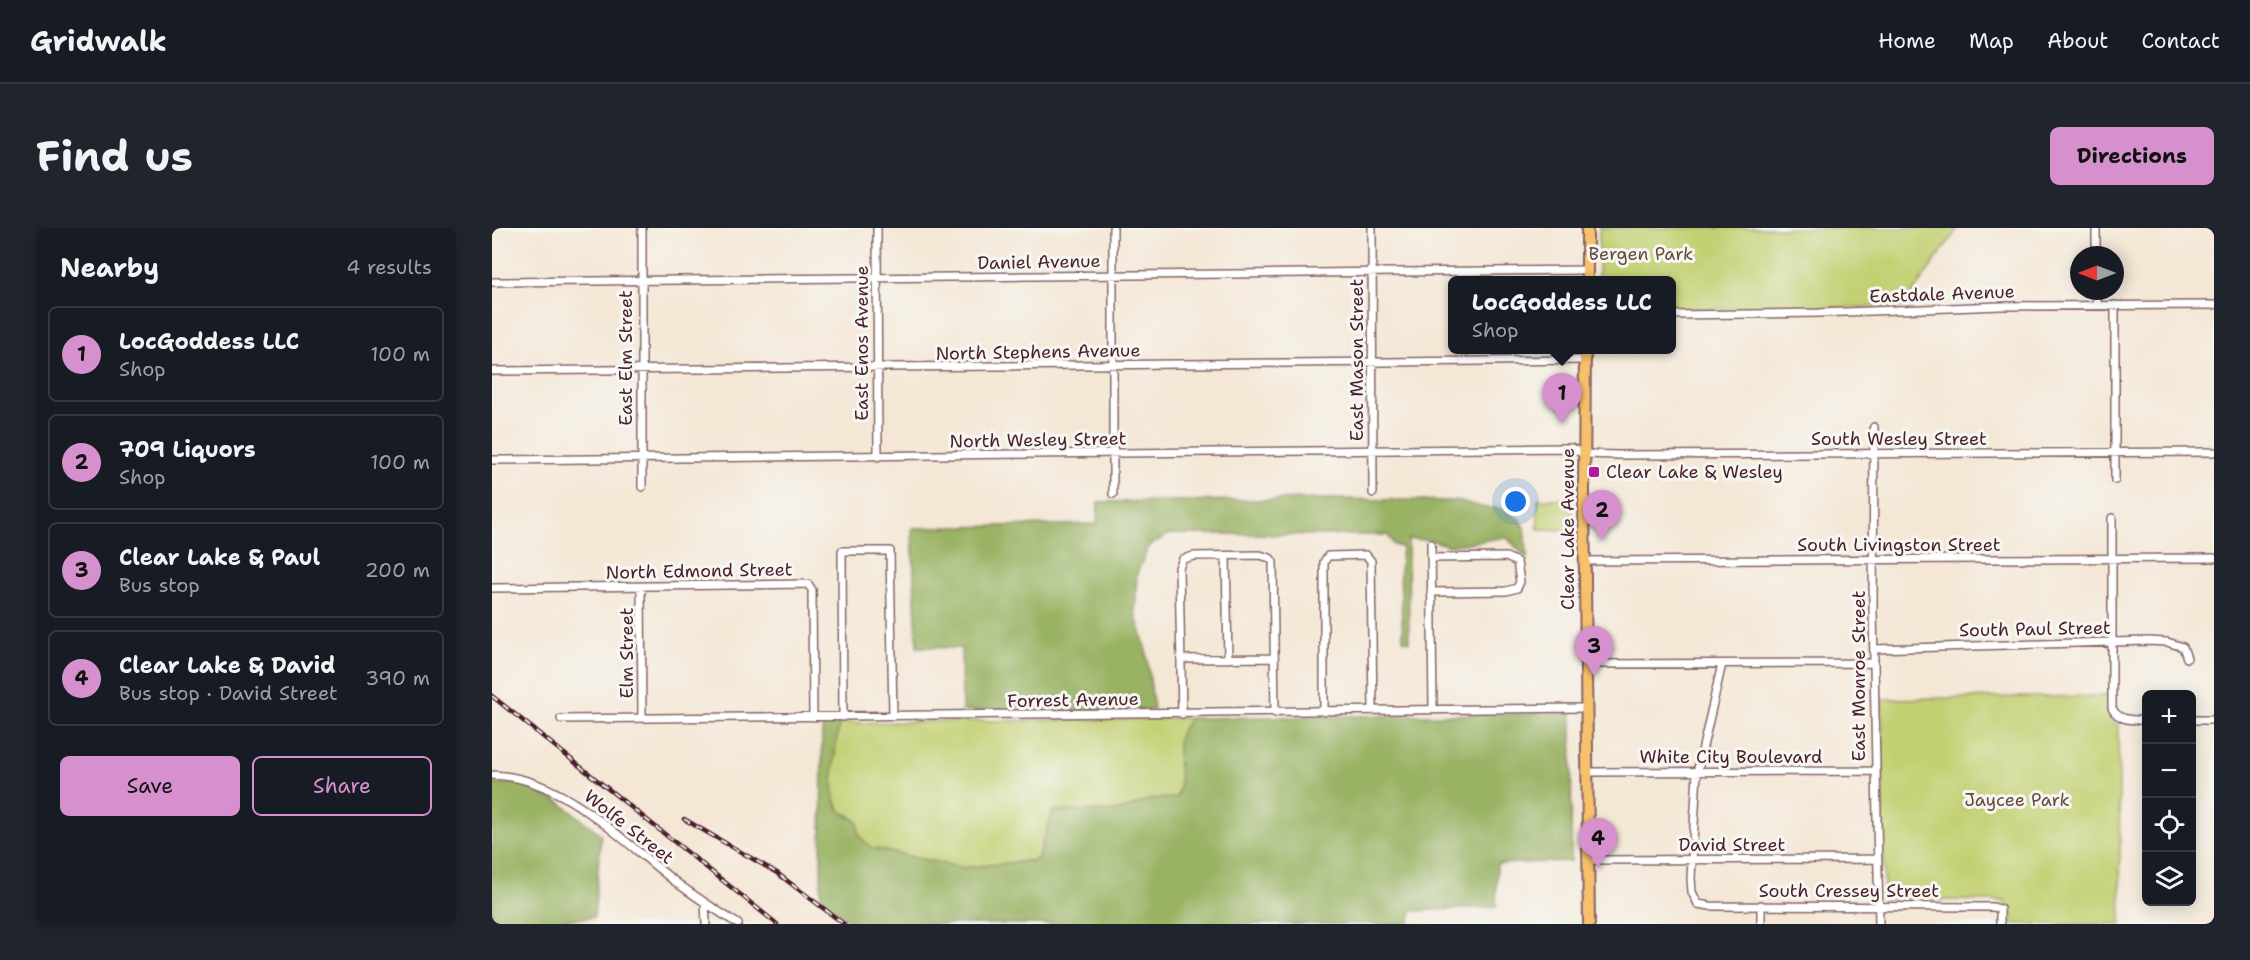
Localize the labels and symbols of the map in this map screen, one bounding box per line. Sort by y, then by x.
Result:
park label: Bergen Park [1589,242,1693,266]
north arrow [2070,246,2124,300]
street label: Daniel Avenue [977,249,1101,275]
street label: East Enos Avenue [850,265,874,421]
street label: East Mason Street [1345,279,1369,441]
street label: Eastdale Avenue [1869,279,2015,309]
street label: East Elm Street [614,290,638,426]
street label: North Stephens Avenue [935,338,1141,366]
pin: 1 [1542,374,1582,423]
street label: North Wesley Street [949,426,1127,454]
street label: South Wesley Street [1811,427,1987,451]
street label: Clear Lake Avenue [1556,448,1580,610]
place label: Clear Lake & Wesley [1606,460,1783,484]
marker: Clear Lake & Wesley [1587,465,1601,479]
your location [1501,487,1530,516]
pin: 2 [1582,490,1622,540]
street label: South Livingston Street [1797,533,2001,557]
street label: North Edmond Street [605,557,793,585]
street label: East Monroe Street [1847,590,1871,762]
street label: Elm Street [615,607,639,698]
street label: South Paul Street [1959,616,2111,642]
pin: 3 [1574,626,1614,676]
street label: Forrest Avenue [1007,687,1139,713]
street label: White City Boulevard [1640,745,1822,769]
street label: Wolfe Street [579,784,679,870]
park label: Jaycee Park [1964,788,2070,812]
pin: 4 [1578,818,1618,868]
street label: David Street [1679,833,1786,857]
street label: South Cressey Street [1759,879,1939,903]

